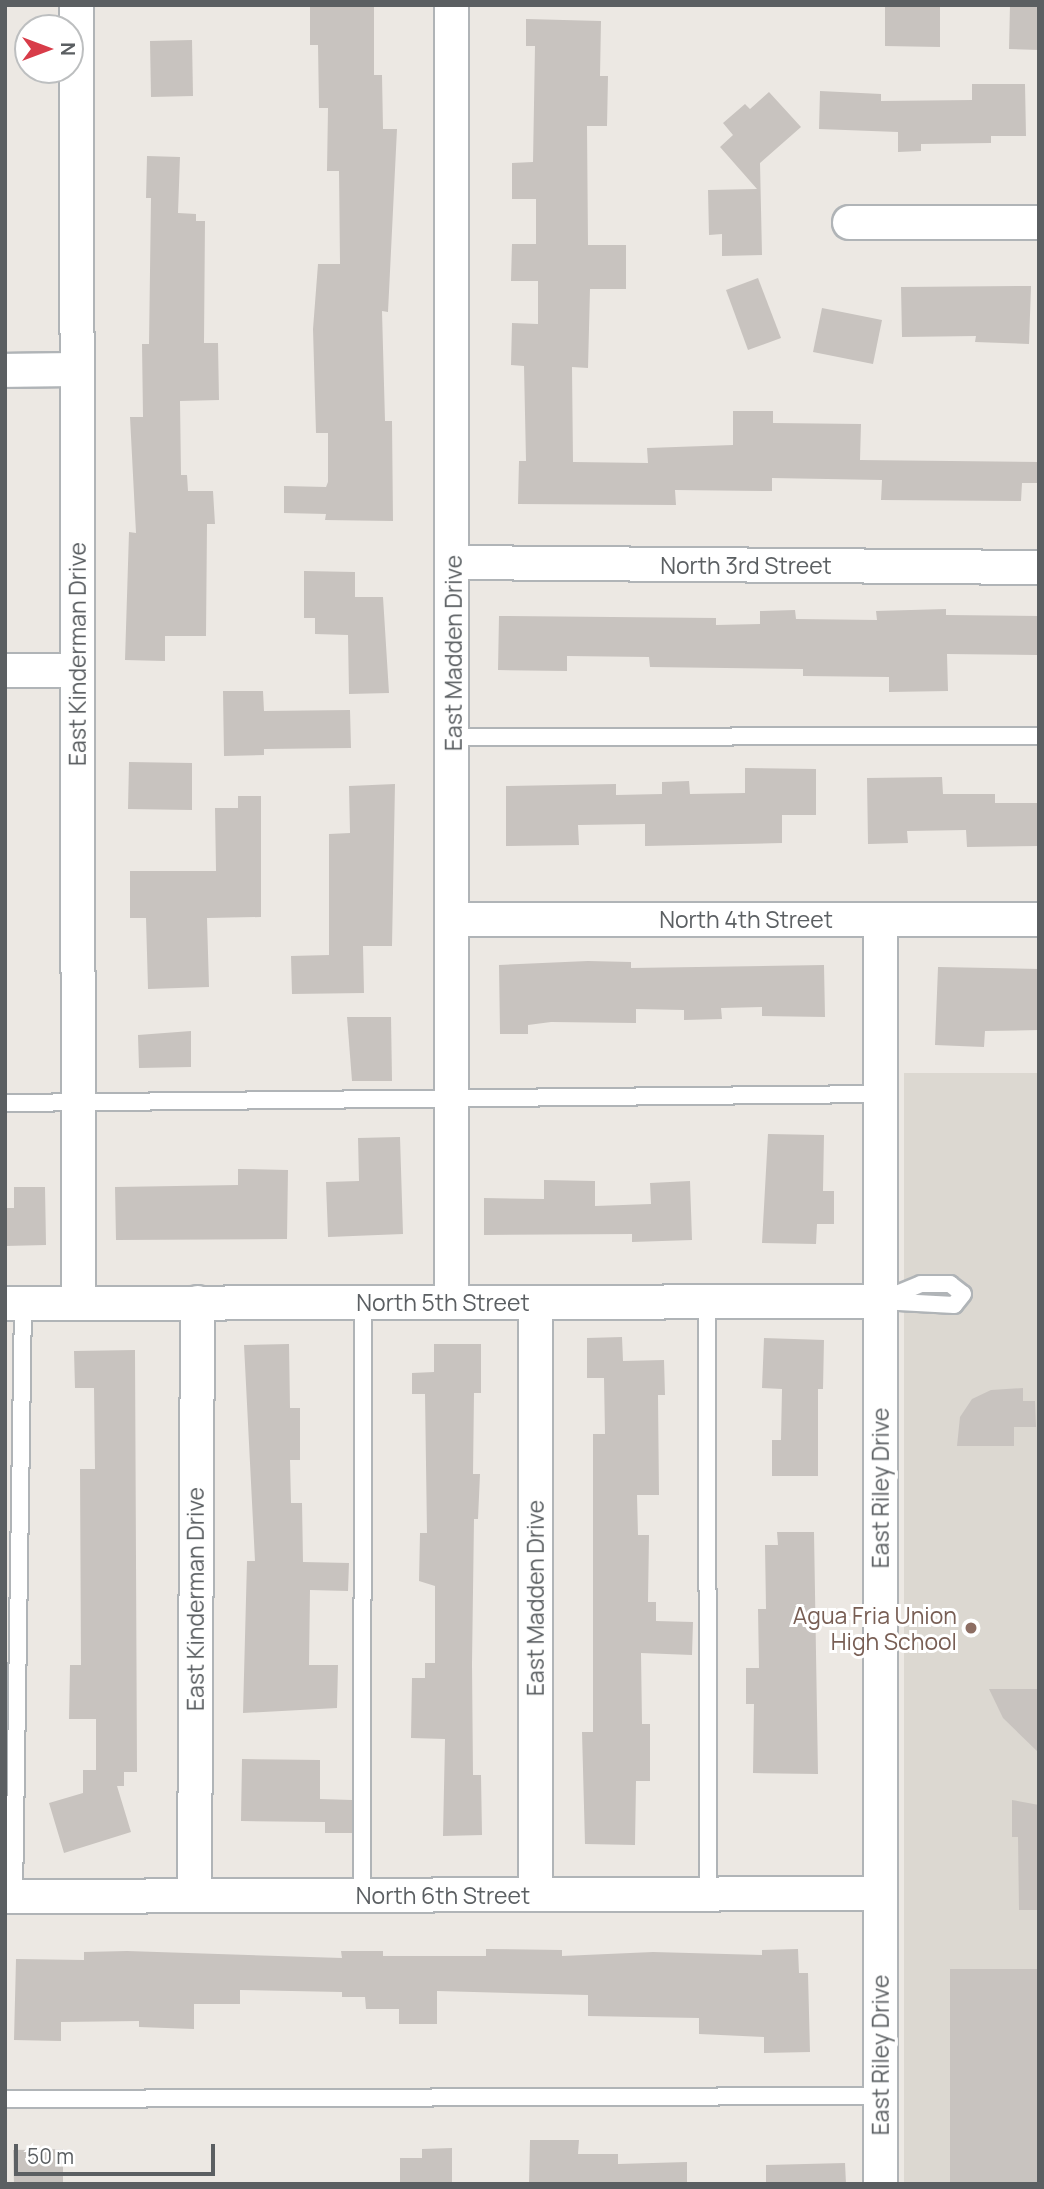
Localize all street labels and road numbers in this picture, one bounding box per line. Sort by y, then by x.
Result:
street label: East Kinderman Drive [63,542,91,766]
street label: North 3rd Street [660,551,832,579]
street label: East Madden Drive [439,555,467,751]
street label: North 4th Street [659,905,833,933]
street label: North 5th Street [356,1288,530,1316]
street label: East Riley Drive [866,1408,894,1568]
street label: East Kinderman Drive [181,1487,209,1711]
street label: East Madden Drive [521,1500,549,1696]
street label: North 6th Street [356,1881,530,1909]
street label: East Riley Drive [866,1975,894,2135]

